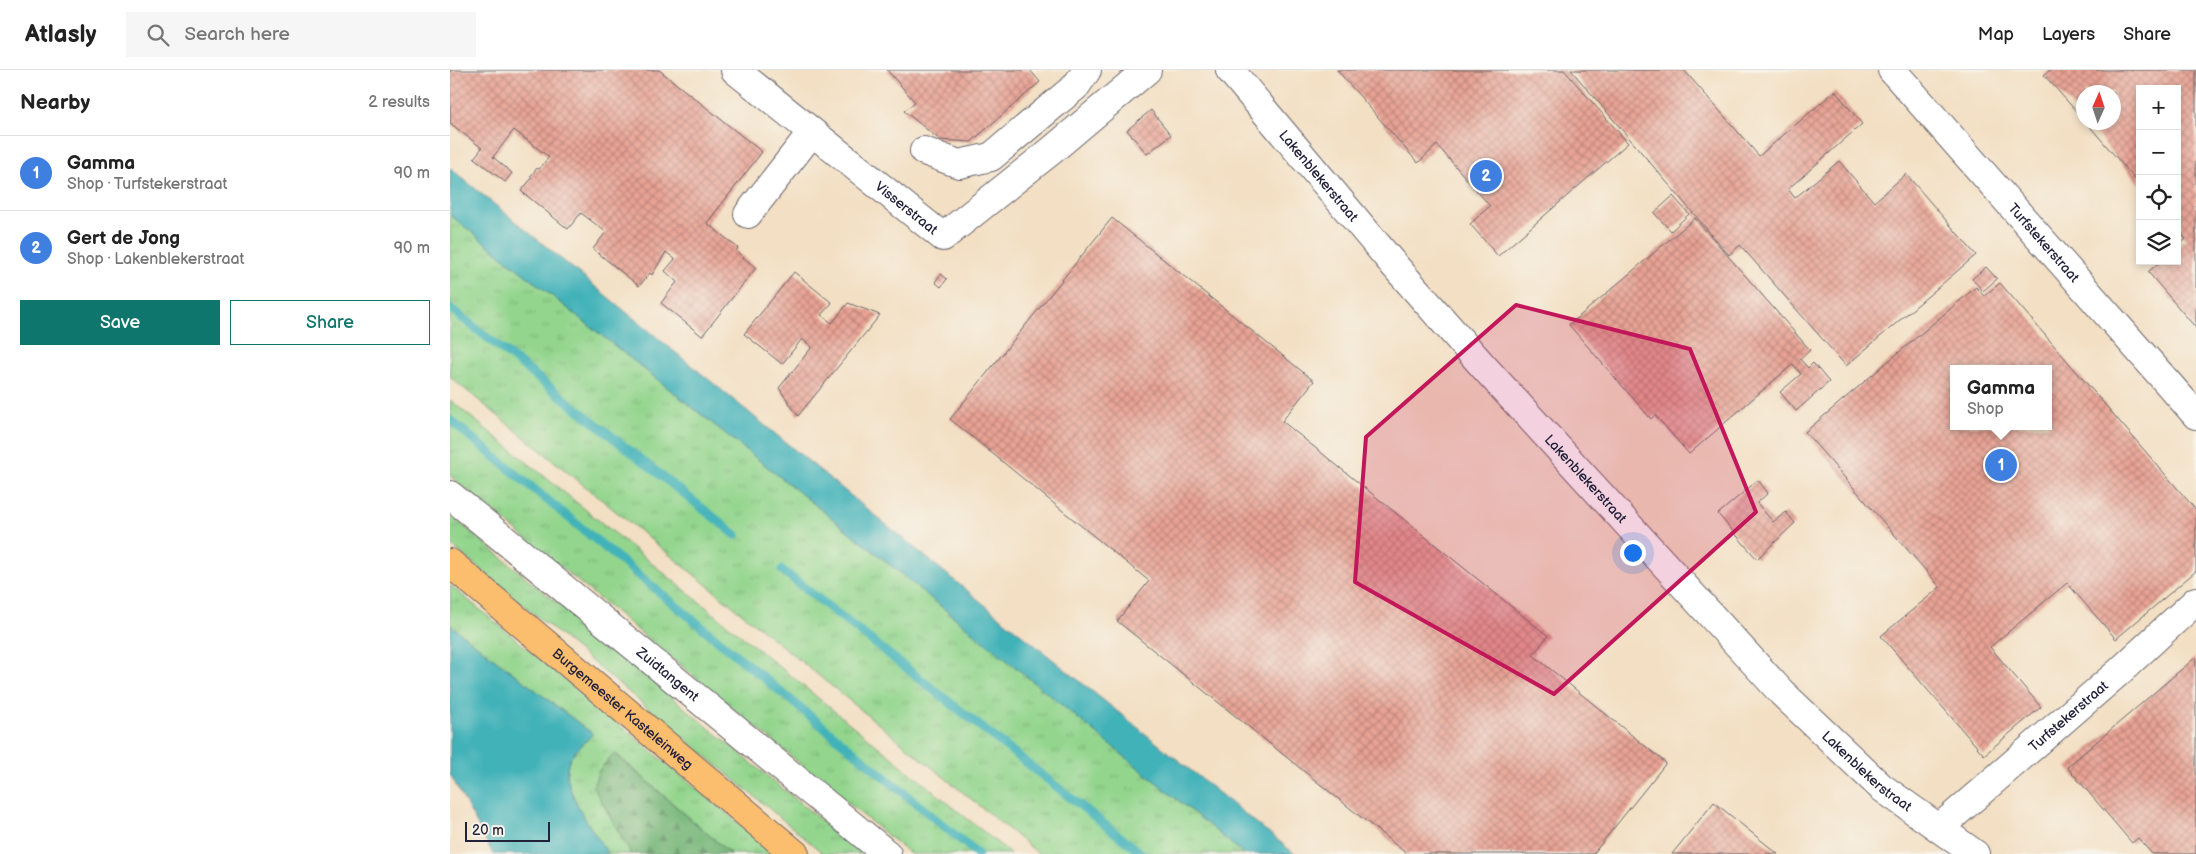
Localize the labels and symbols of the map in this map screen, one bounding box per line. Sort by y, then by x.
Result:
north arrow [2076,85,2121,130]
street label: Lakenblekerstraat [1276,127,1362,225]
pin: 2 [1470,157,1502,195]
street label: Visserstraat [872,178,942,238]
street label: Turfstekerstraat [2005,200,2084,286]
street label: Lakenblekerstraat [1541,431,1631,527]
pin: 1 [1985,446,2017,484]
your location [1620,540,1646,566]
street label: Zuidtangent [632,643,703,705]
street label: Burgemeester Kasteleinweg [549,645,697,773]
street label: Turfstekerstraat [2025,676,2112,755]
street label: Lakenblekerstraat [1819,727,1916,815]
scale bar [465,819,550,842]

